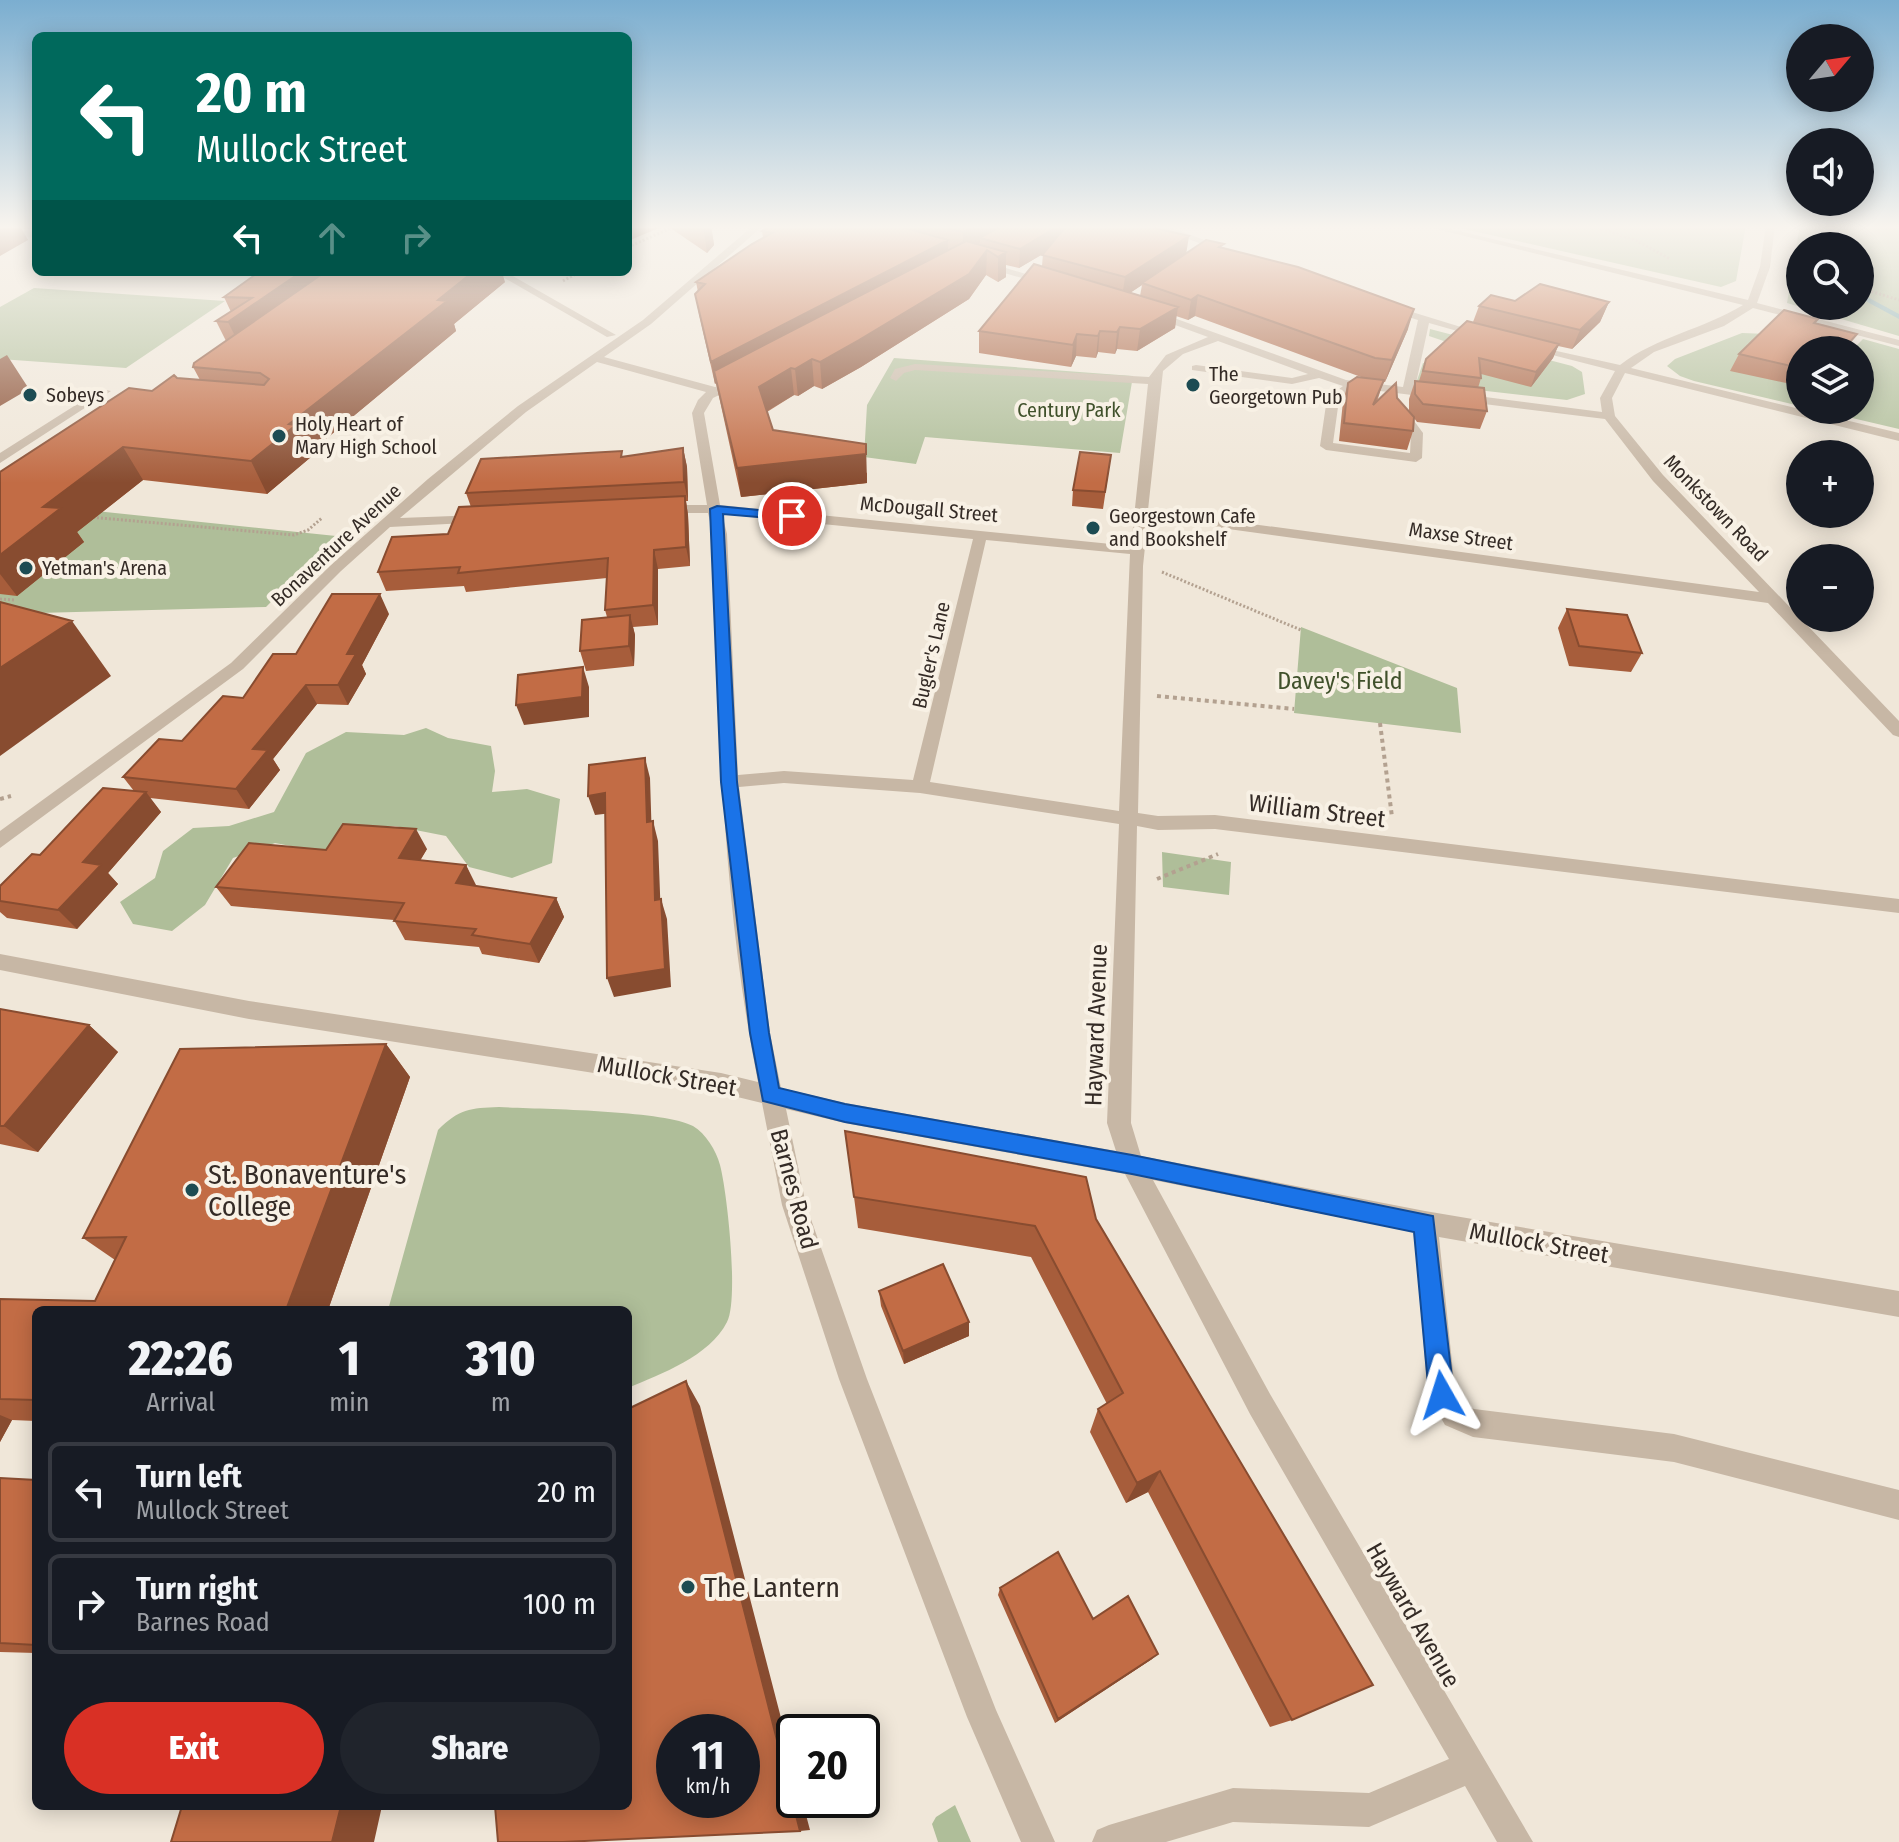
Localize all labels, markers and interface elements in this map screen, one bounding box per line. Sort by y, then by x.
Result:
north arrow [1786,24,1874,112]
map controls [1786,24,1874,632]
text: 20 m [196,60,307,127]
icon: left [64,64,168,168]
text: Mullock Street [196,128,407,172]
button: sound [1786,128,1874,216]
icon: left [226,216,270,260]
icon: ahead [310,216,354,260]
icon: right [394,216,438,260]
button: search [1786,232,1874,320]
button: layers [1786,336,1874,424]
place label: The Georgetown Pub [1209,362,1343,409]
marker: The Georgetown Pub [1184,376,1202,394]
place label: Sobeys [46,383,104,407]
marker: Sobeys [21,386,39,404]
park label: Century Park [1017,398,1121,422]
place label: Holy Heart of Mary High School [295,412,437,459]
marker: Holy Heart of Mary High School [270,427,288,445]
button: + [1786,440,1874,528]
street label: Monkstown Road [1659,449,1773,567]
street label: Bonaventure Avenue [266,479,406,611]
pin [758,482,826,550]
street label: McDougall Street [859,491,999,527]
icon: arrive [770,494,814,538]
place label: Georgestown Cafe and Bookshelf [1109,504,1256,551]
street label: Maxse Street [1407,517,1515,555]
marker: Georgestown Cafe and Bookshelf [1084,519,1102,537]
button: − [1786,544,1874,632]
place label: Yetman's Arena [42,556,167,580]
marker: Yetman's Arena [17,559,35,577]
street label: Bugler's Lane [907,599,955,711]
park label: Davey's Field [1277,667,1403,695]
street label: William Street [1247,789,1387,833]
street label: Hayward Avenue [1079,943,1113,1107]
street label: Mullock Street [595,1050,739,1102]
street label: Barnes Road [765,1126,823,1252]
place label: St. Bonaventure's College [208,1158,406,1223]
marker: St. Bonaventure's College [183,1181,201,1199]
street label: Mullock Street [1467,1217,1611,1269]
text: 22:26 [128,1330,233,1388]
text: 1 [339,1330,360,1388]
text: 310 [466,1330,536,1388]
position arrow [1400,1353,1484,1437]
text: Arrival [146,1387,215,1418]
text: min [329,1387,370,1418]
text: m [491,1387,511,1418]
text: Turn left [136,1459,242,1495]
icon: left [68,1470,112,1514]
text: 20 m [537,1474,596,1510]
text: Mullock Street [136,1495,289,1526]
street label: Hayward Avenue [1360,1538,1466,1692]
text: Turn right [136,1571,258,1607]
place label: The Lantern [704,1571,840,1604]
marker: The Lantern [679,1578,697,1596]
icon: right [68,1582,112,1626]
text: 100 m [523,1586,596,1622]
text: Barnes Road [136,1607,270,1638]
button: Exit [64,1702,324,1794]
button: Share [340,1702,600,1794]
speed limit sign: 20 [776,1714,880,1818]
text: 11 [691,1732,725,1780]
text: km/h [686,1774,730,1798]

